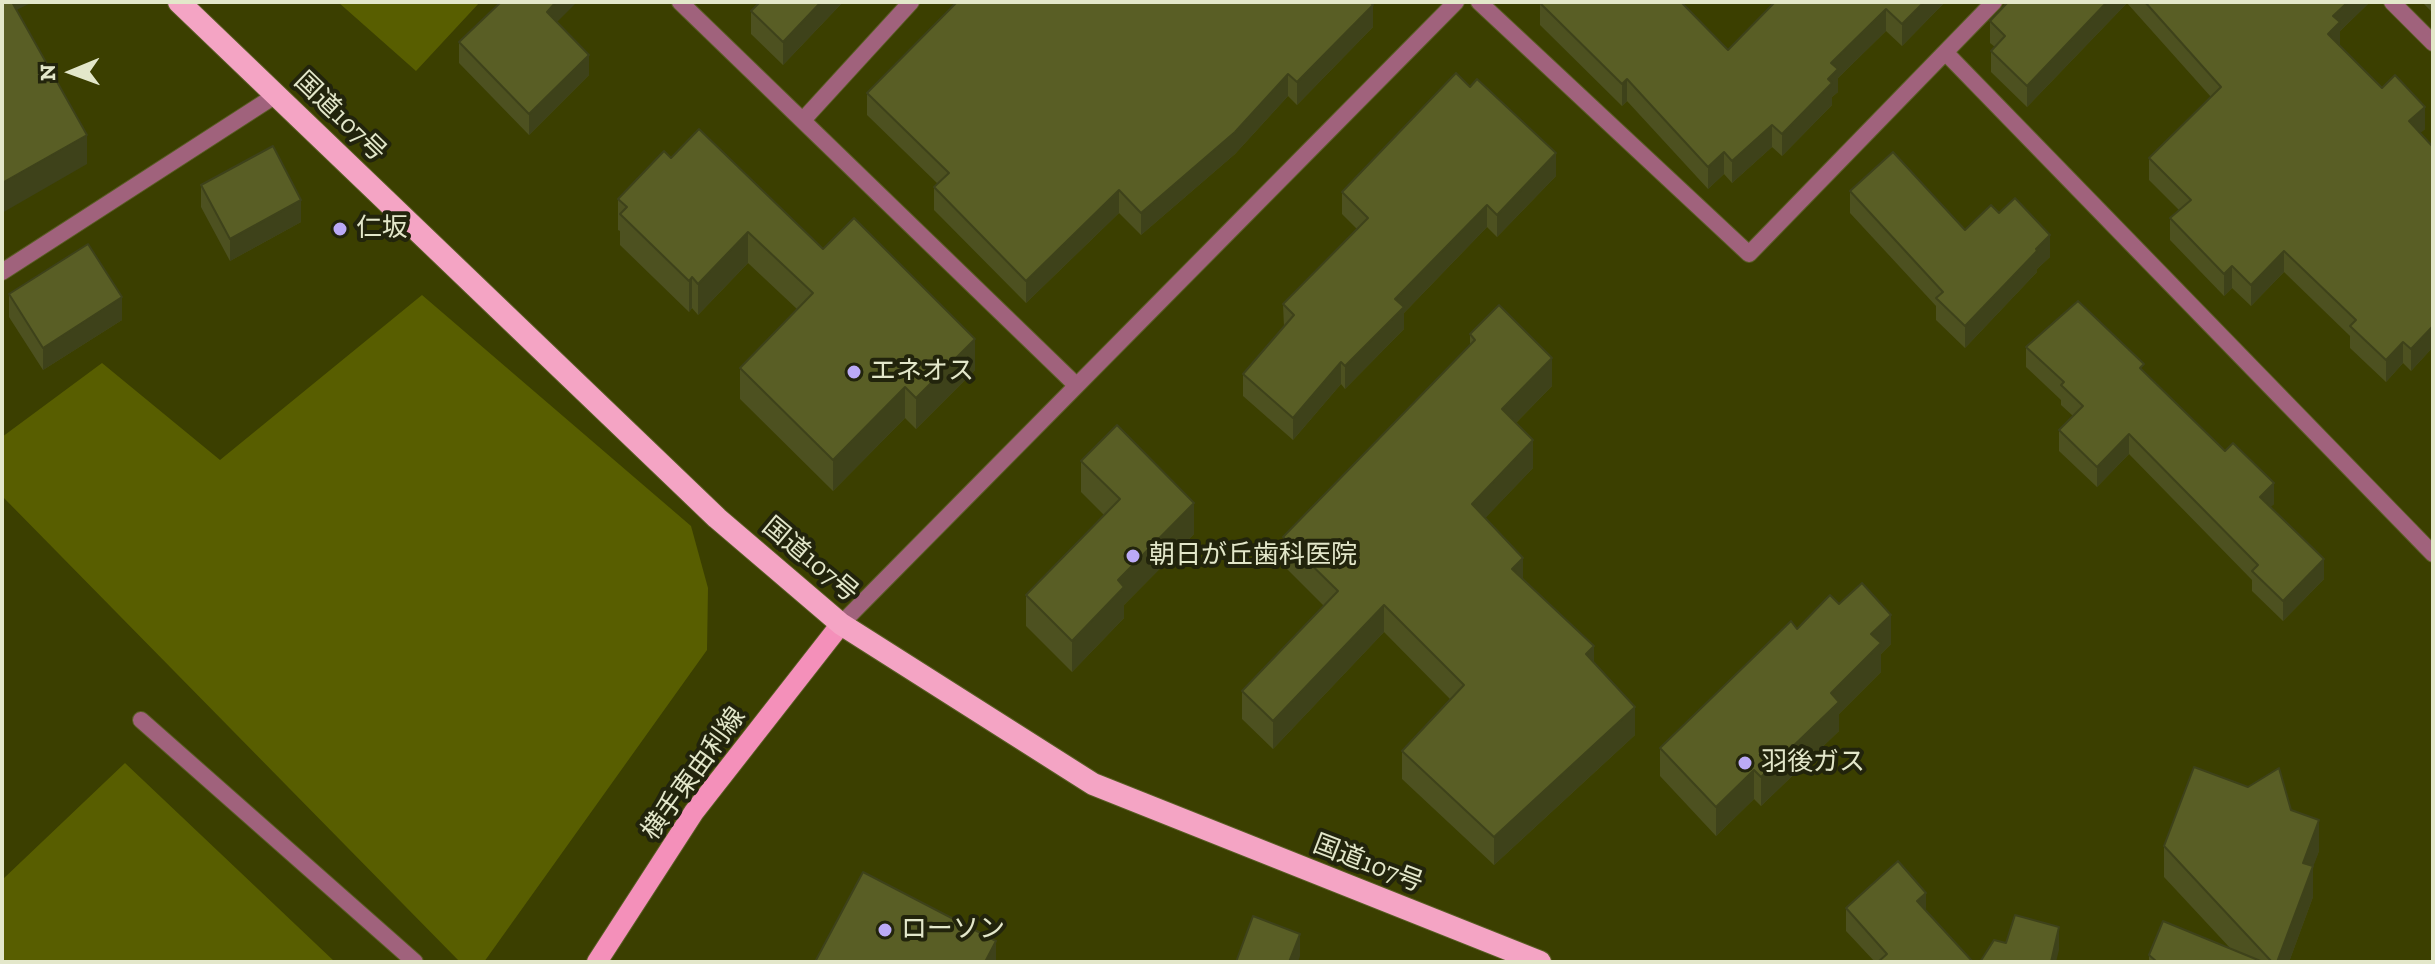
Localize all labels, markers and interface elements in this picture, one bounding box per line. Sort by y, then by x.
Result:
north arrow [32,32,112,112]
text: N [34,64,61,81]
street label: 国道107号 [288,66,392,168]
place label: 仁坂 [356,213,408,245]
marker: 仁坂 [331,220,349,238]
place label: エネオス [870,356,974,388]
marker: エネオス [845,363,863,381]
street label: 国道107号 [756,511,864,609]
place label: 朝日が丘歯科医院 [1149,540,1357,572]
marker: 朝日が丘歯科医院 [1124,547,1142,565]
street label: 横手東由利線 [636,702,752,846]
place label: 羽後ガス [1761,747,1865,779]
marker: 羽後ガス [1736,754,1754,772]
street label: 国道107号 [1309,829,1427,899]
place label: ローソン [901,914,1005,946]
marker: ローソン [876,921,894,939]

